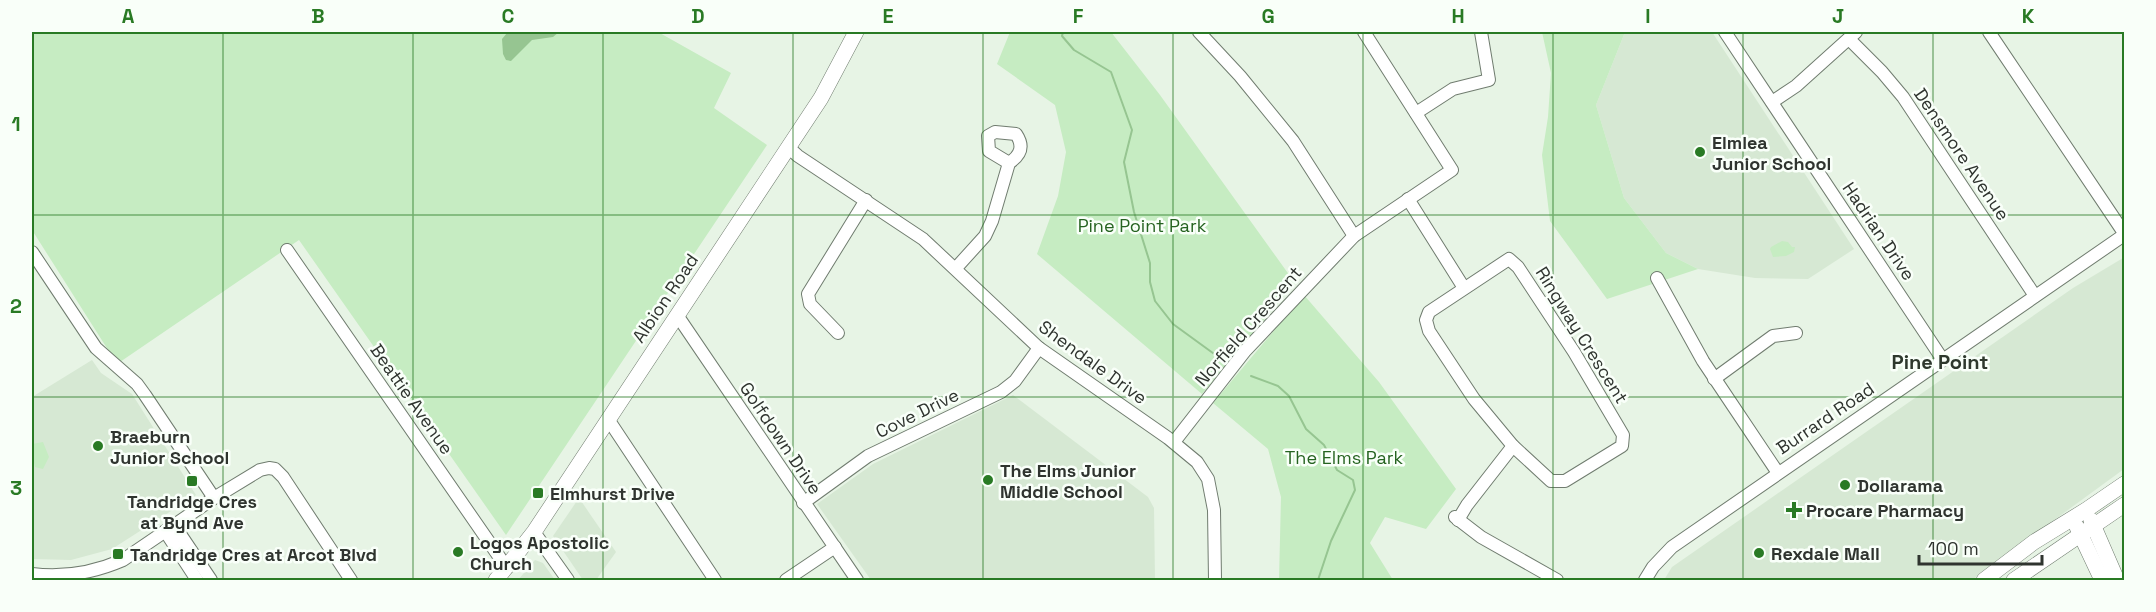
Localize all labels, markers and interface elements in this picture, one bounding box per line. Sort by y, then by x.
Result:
text: A [122,3,135,29]
text: B [311,3,325,29]
text: C [502,3,515,29]
text: D [691,3,705,29]
text: E [882,3,894,29]
text: F [1073,3,1084,29]
text: G [1261,3,1275,29]
text: H [1451,3,1465,29]
text: I [1645,3,1651,29]
text: J [1832,3,1844,29]
text: K [2022,3,2035,29]
street label: Densmore Avenue [1909,83,2015,225]
text: 1 [11,111,21,137]
place label: Elmlea Junior School [1712,131,1831,175]
marker: Elmlea Junior School [1693,145,1707,159]
street label: Hadrian Drive [1838,177,1920,285]
park label: Pine Point Park [1078,214,1207,237]
street label: Albion Road [627,249,703,347]
street label: Norfield Crescent [1190,261,1306,391]
street label: Ringway Crescent [1531,262,1633,408]
text: 2 [10,293,22,319]
street label: Shendale Drive [1034,315,1152,409]
street label: Beattie Avenue [365,339,459,459]
district label: Pine Point [1892,349,1988,375]
street label: Golfdown Drive [735,377,827,499]
street label: Burrard Road [1772,377,1878,459]
street label: Cove Drive [871,383,963,443]
place label: Braeburn Junior School [110,425,229,469]
marker: Braeburn Junior School [91,439,105,453]
park label: The Elms Park [1285,446,1404,469]
place label: The Elms Junior Middle School [1000,459,1136,503]
marker: The Elms Junior Middle School [981,473,995,487]
marker: Tandridge Cres at Bynd Ave [185,474,199,488]
place label: Dollarama [1857,474,1944,497]
text: 3 [10,475,22,501]
marker: Dollarama [1838,478,1852,492]
place label: Elmhurst Drive [550,482,675,505]
marker: Elmhurst Drive [531,486,545,500]
place label: Tandridge Cres at Bynd Ave [127,490,257,534]
place label: Procare Pharmacy [1806,499,1964,522]
marker: Procare Pharmacy [1787,503,1801,517]
scale bar [1919,528,2042,566]
place label: Logos Apostolic Church [470,531,609,575]
text: 100 m [1928,537,1979,560]
place label: Rexdale Mall [1771,542,1880,565]
place label: Tandridge Cres at Arcot Blvd [130,543,377,566]
marker: Logos Apostolic Church [451,545,465,559]
marker: Rexdale Mall [1752,546,1766,560]
marker: Tandridge Cres at Arcot Blvd [111,547,125,561]

